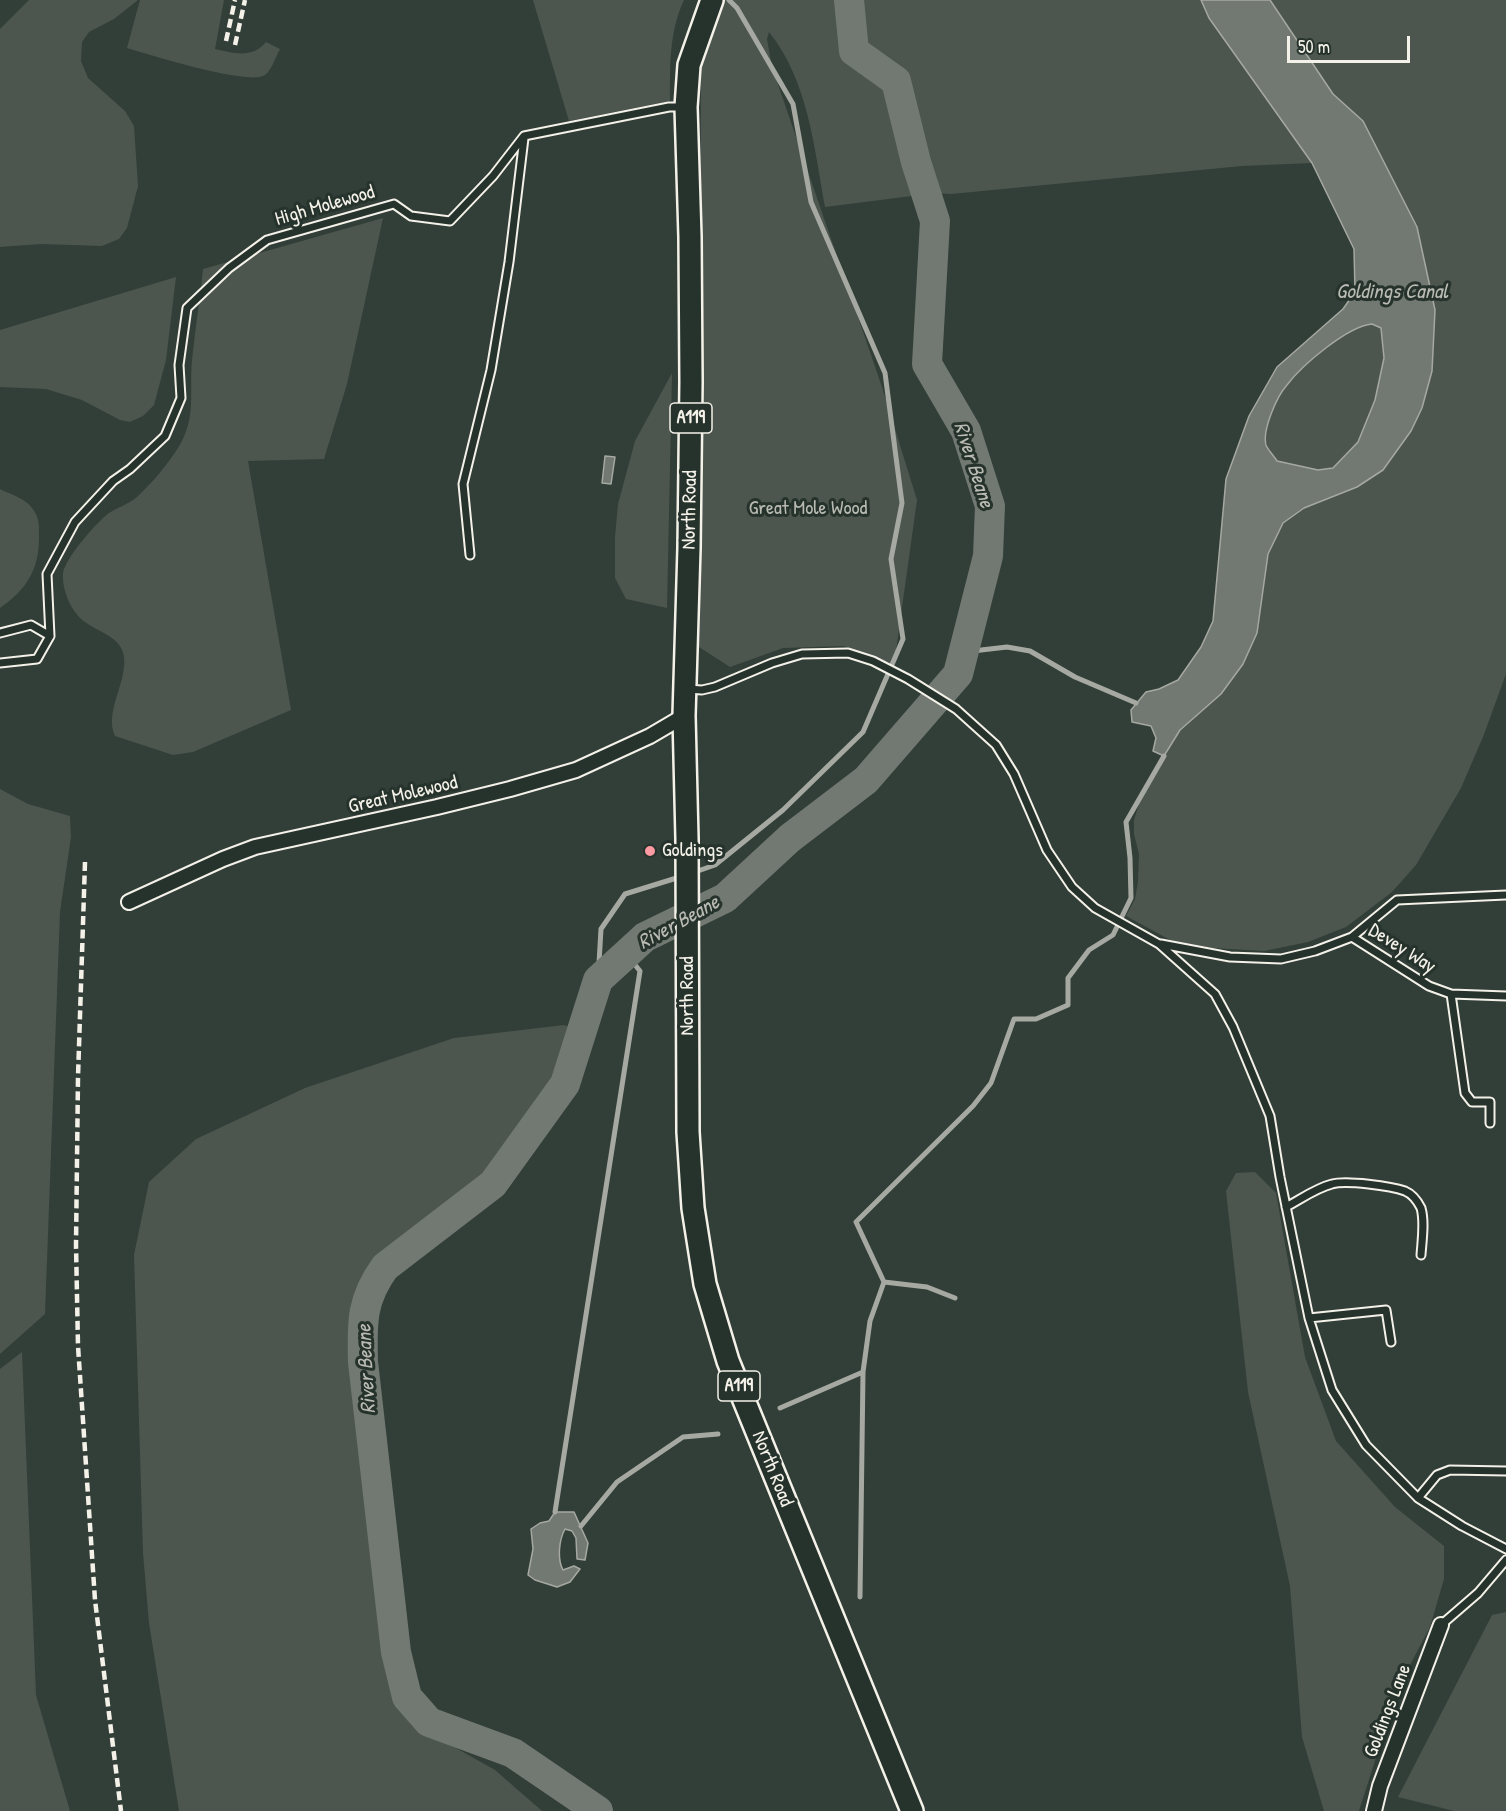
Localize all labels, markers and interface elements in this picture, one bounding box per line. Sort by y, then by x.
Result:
scale bar [1290,24,1413,62]
text: 50 m [1298,34,1330,59]
street label: High Molewood [273,180,377,232]
water label: Goldings Canal [1336,279,1448,305]
road number: A119 [670,403,712,433]
water label: River Beane [947,419,999,511]
street label: North Road [677,470,703,550]
park label: Great Mole Wood [749,497,867,521]
street label: Great Molewood [346,771,460,819]
place label: Goldings [662,839,723,863]
marker: Goldings [643,844,657,858]
water label: River Beane [634,890,724,956]
street label: Devey Way [1364,919,1440,979]
street label: North Road [676,956,700,1036]
water label: River Beane [352,1324,382,1414]
road number: A119 [718,1371,760,1401]
street label: North Road [746,1428,798,1510]
street label: Goldings Lane [1359,1661,1417,1761]

